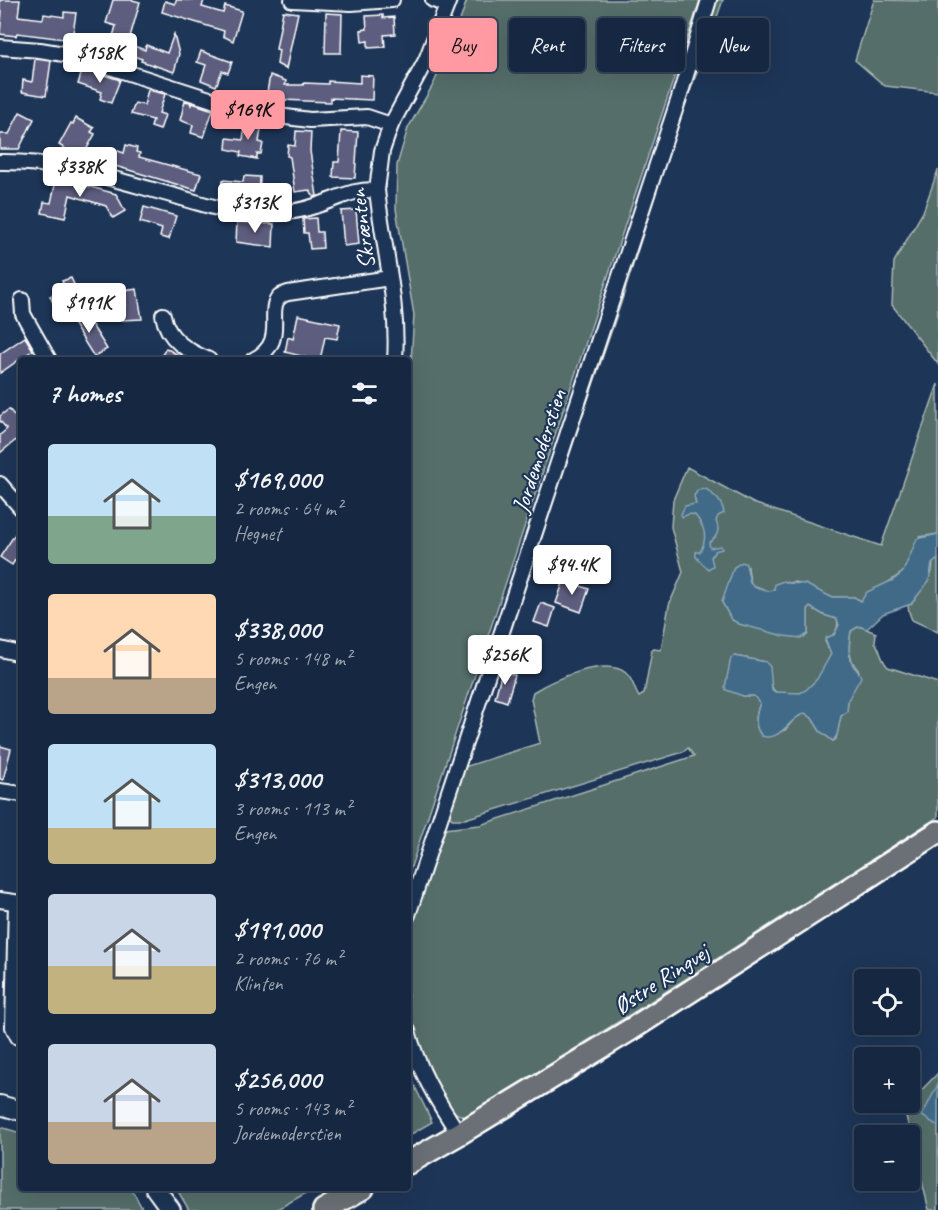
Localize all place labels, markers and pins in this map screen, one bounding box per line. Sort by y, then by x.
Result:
pin: $158K [58,33,142,84]
pin: $169K [206,90,290,141]
pin: $338K [38,147,122,198]
pin: $313K [213,183,297,234]
pin: $191K [47,283,131,334]
pin: $94.4K [523,545,621,596]
pin: $256K [463,635,547,686]

